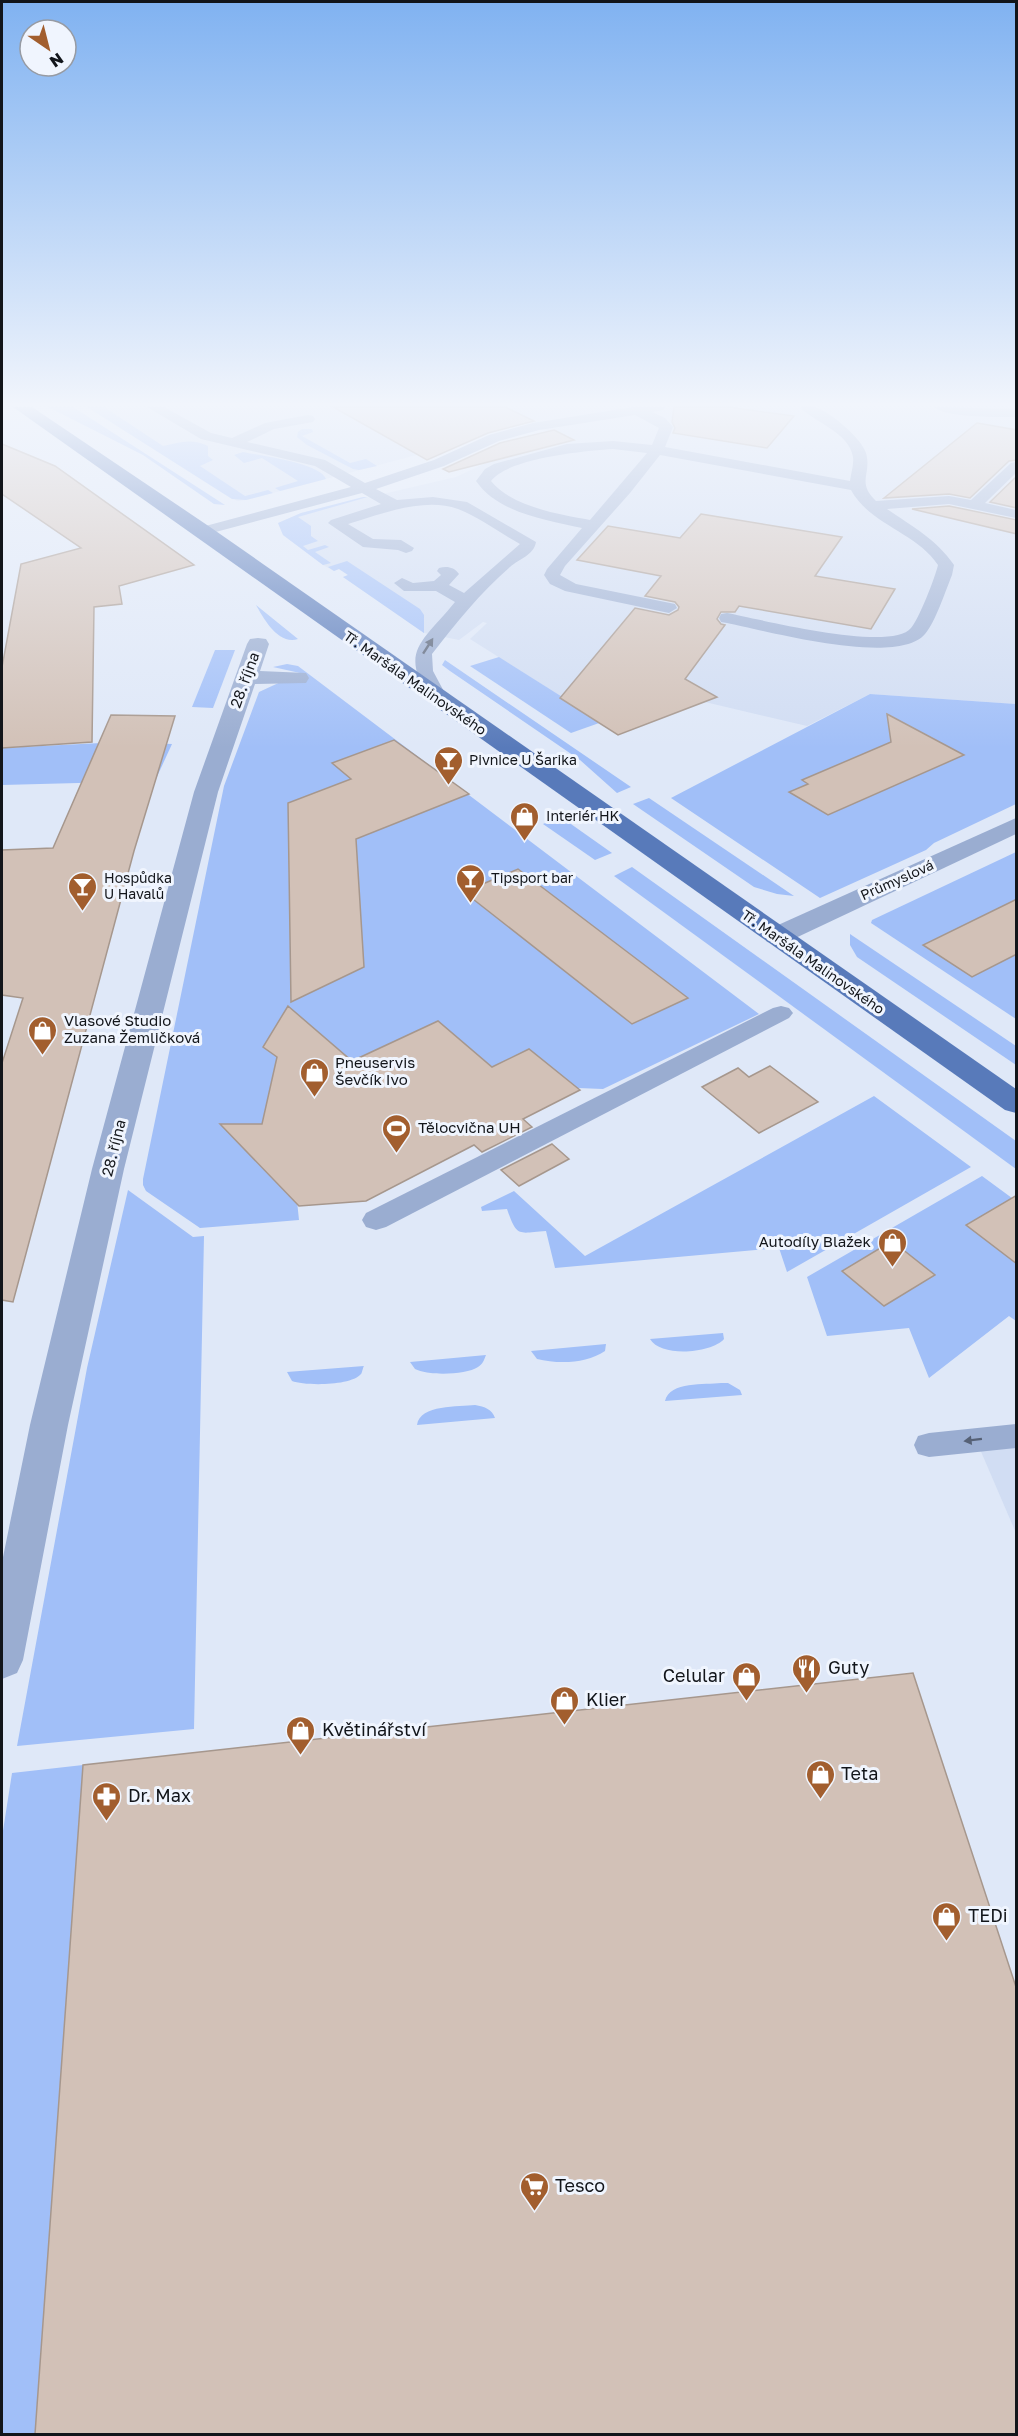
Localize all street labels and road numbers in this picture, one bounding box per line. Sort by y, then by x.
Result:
street label: Tř. Maršála Malinovského [341,627,490,738]
street label: 28. října [226,649,262,710]
street label: Průmyslová [858,856,936,903]
street label: Tř. Maršála Malinovského [739,906,888,1017]
street label: 28. října [97,1117,129,1178]

